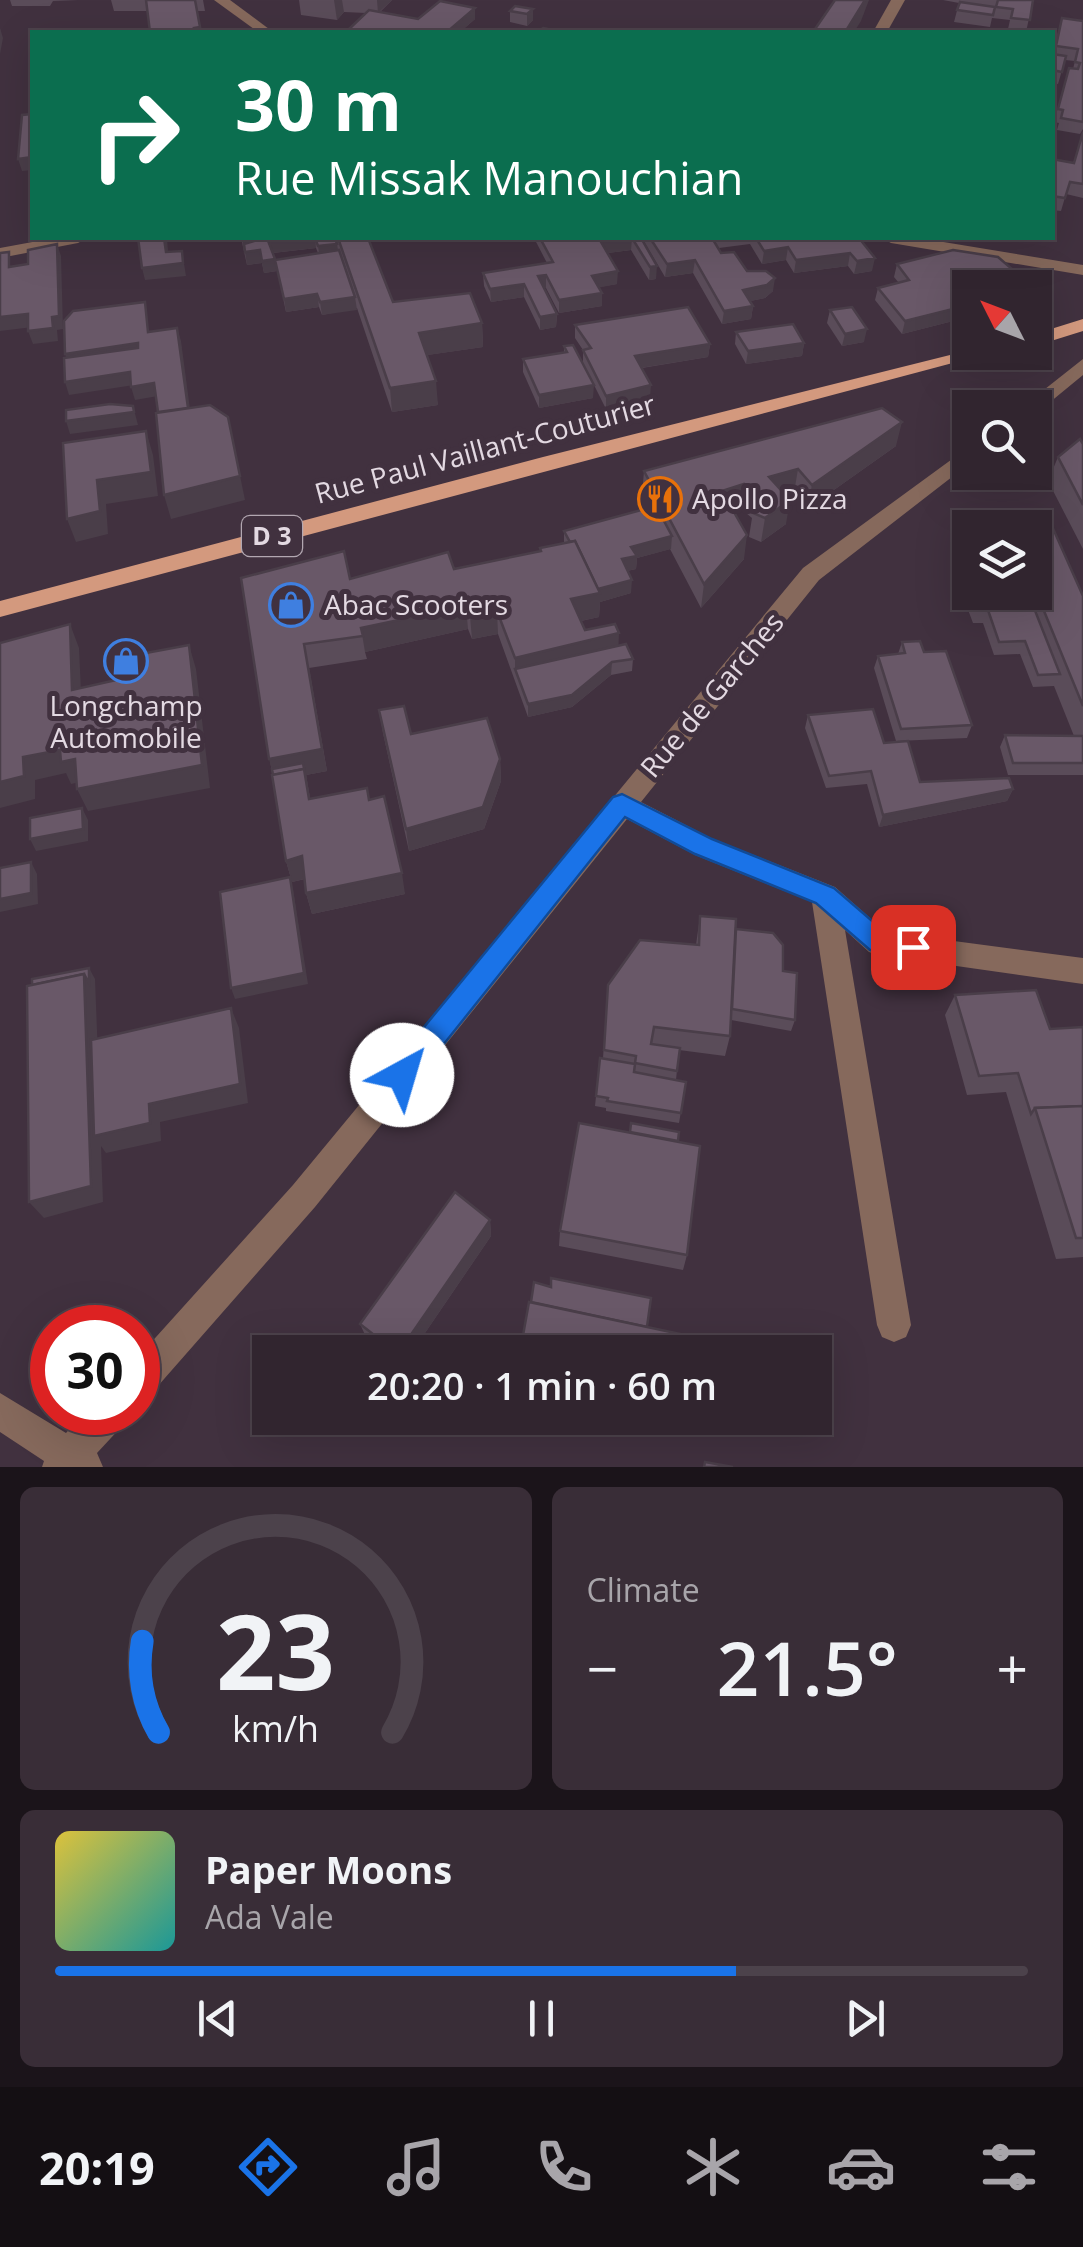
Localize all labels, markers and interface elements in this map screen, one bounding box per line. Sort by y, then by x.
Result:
text: 30 m [235,56,402,152]
icon: right [70,70,200,200]
text: Rue Missak Manouchian [235,147,743,208]
north arrow [952,270,1052,370]
map controls [952,270,1052,610]
street label: Rue Paul Vaillant-Couturier [310,384,660,512]
button: search [952,390,1052,490]
restaurant icon: Apollo Pizza [637,476,683,522]
place label: Apollo Pizza [692,479,848,517]
button: layers [952,510,1052,610]
road number: D 3 [242,516,302,556]
shop icon: Abac Scooters [268,582,314,628]
place label: Abac Scooters [324,585,508,623]
street label: Rue de Garches [631,604,792,785]
shop icon: Longchamp Automobile [103,638,149,684]
place label: Longchamp Automobile [49,686,203,756]
pin [871,905,956,990]
icon: arrive [886,920,941,975]
position arrow [350,1023,454,1127]
speed limit sign: 30 [30,1305,160,1435]
text: 20:20 · 1 min · 60 m [367,1359,717,1411]
text: Climate [587,1568,700,1611]
text: 23 [216,1579,335,1720]
text: 21.5° [717,1616,898,1718]
text: − [587,1630,618,1705]
text: + [997,1630,1028,1705]
text: km/h [232,1704,319,1752]
text: Paper Moons [205,1843,452,1895]
text: Ada Vale [205,1895,334,1938]
icon: previous [190,1991,245,2046]
icon: pause [514,1991,569,2046]
icon: next [838,1991,893,2046]
icon: directions [233,2132,303,2202]
icon: music [381,2132,451,2202]
icon: phone [529,2132,599,2202]
icon: climate [678,2132,748,2202]
icon: car [826,2132,896,2202]
icon: filters [974,2132,1044,2202]
text: 20:19 [39,2137,155,2198]

